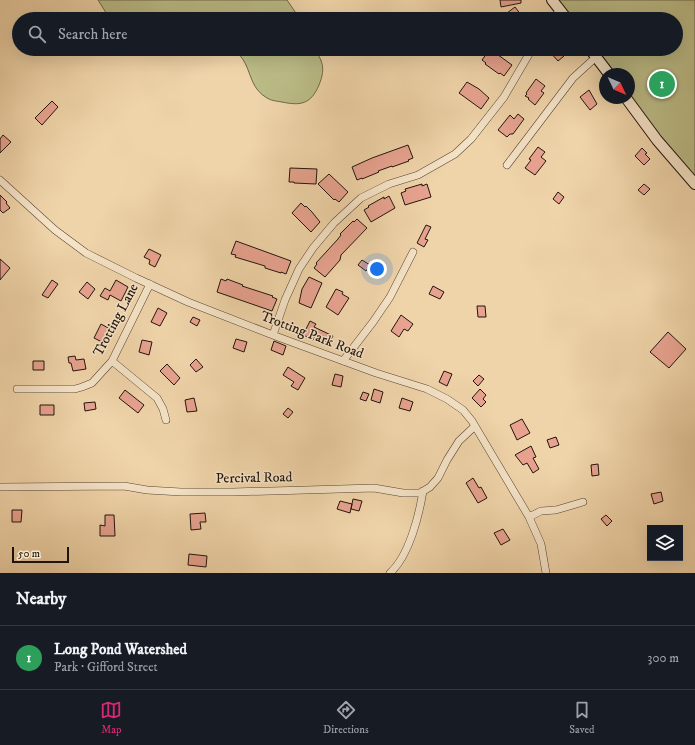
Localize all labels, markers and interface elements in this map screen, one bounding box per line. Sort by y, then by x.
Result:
search box [12,12,683,56]
icon: search [26,23,48,45]
text: Search here [58,25,127,44]
north arrow [599,68,635,104]
pin: 1 [649,69,675,99]
your location [367,259,387,279]
street label: Trotting Lane [89,280,143,360]
street label: Trotting Park Road [258,307,366,363]
street label: Percival Road [215,468,293,488]
map controls [647,525,683,561]
button: layers [647,525,683,561]
scale bar [12,545,69,564]
text: 50 m [18,547,40,561]
text: Nearby [16,588,66,610]
text: Long Pond Watershed [54,640,187,659]
text: 1 [27,650,31,666]
text: 300 m [648,650,679,666]
text: Park · Gifford Street [54,659,158,675]
tab: Map [100,699,122,737]
tab: Directions [323,699,369,737]
tab: Saved [569,699,595,737]

